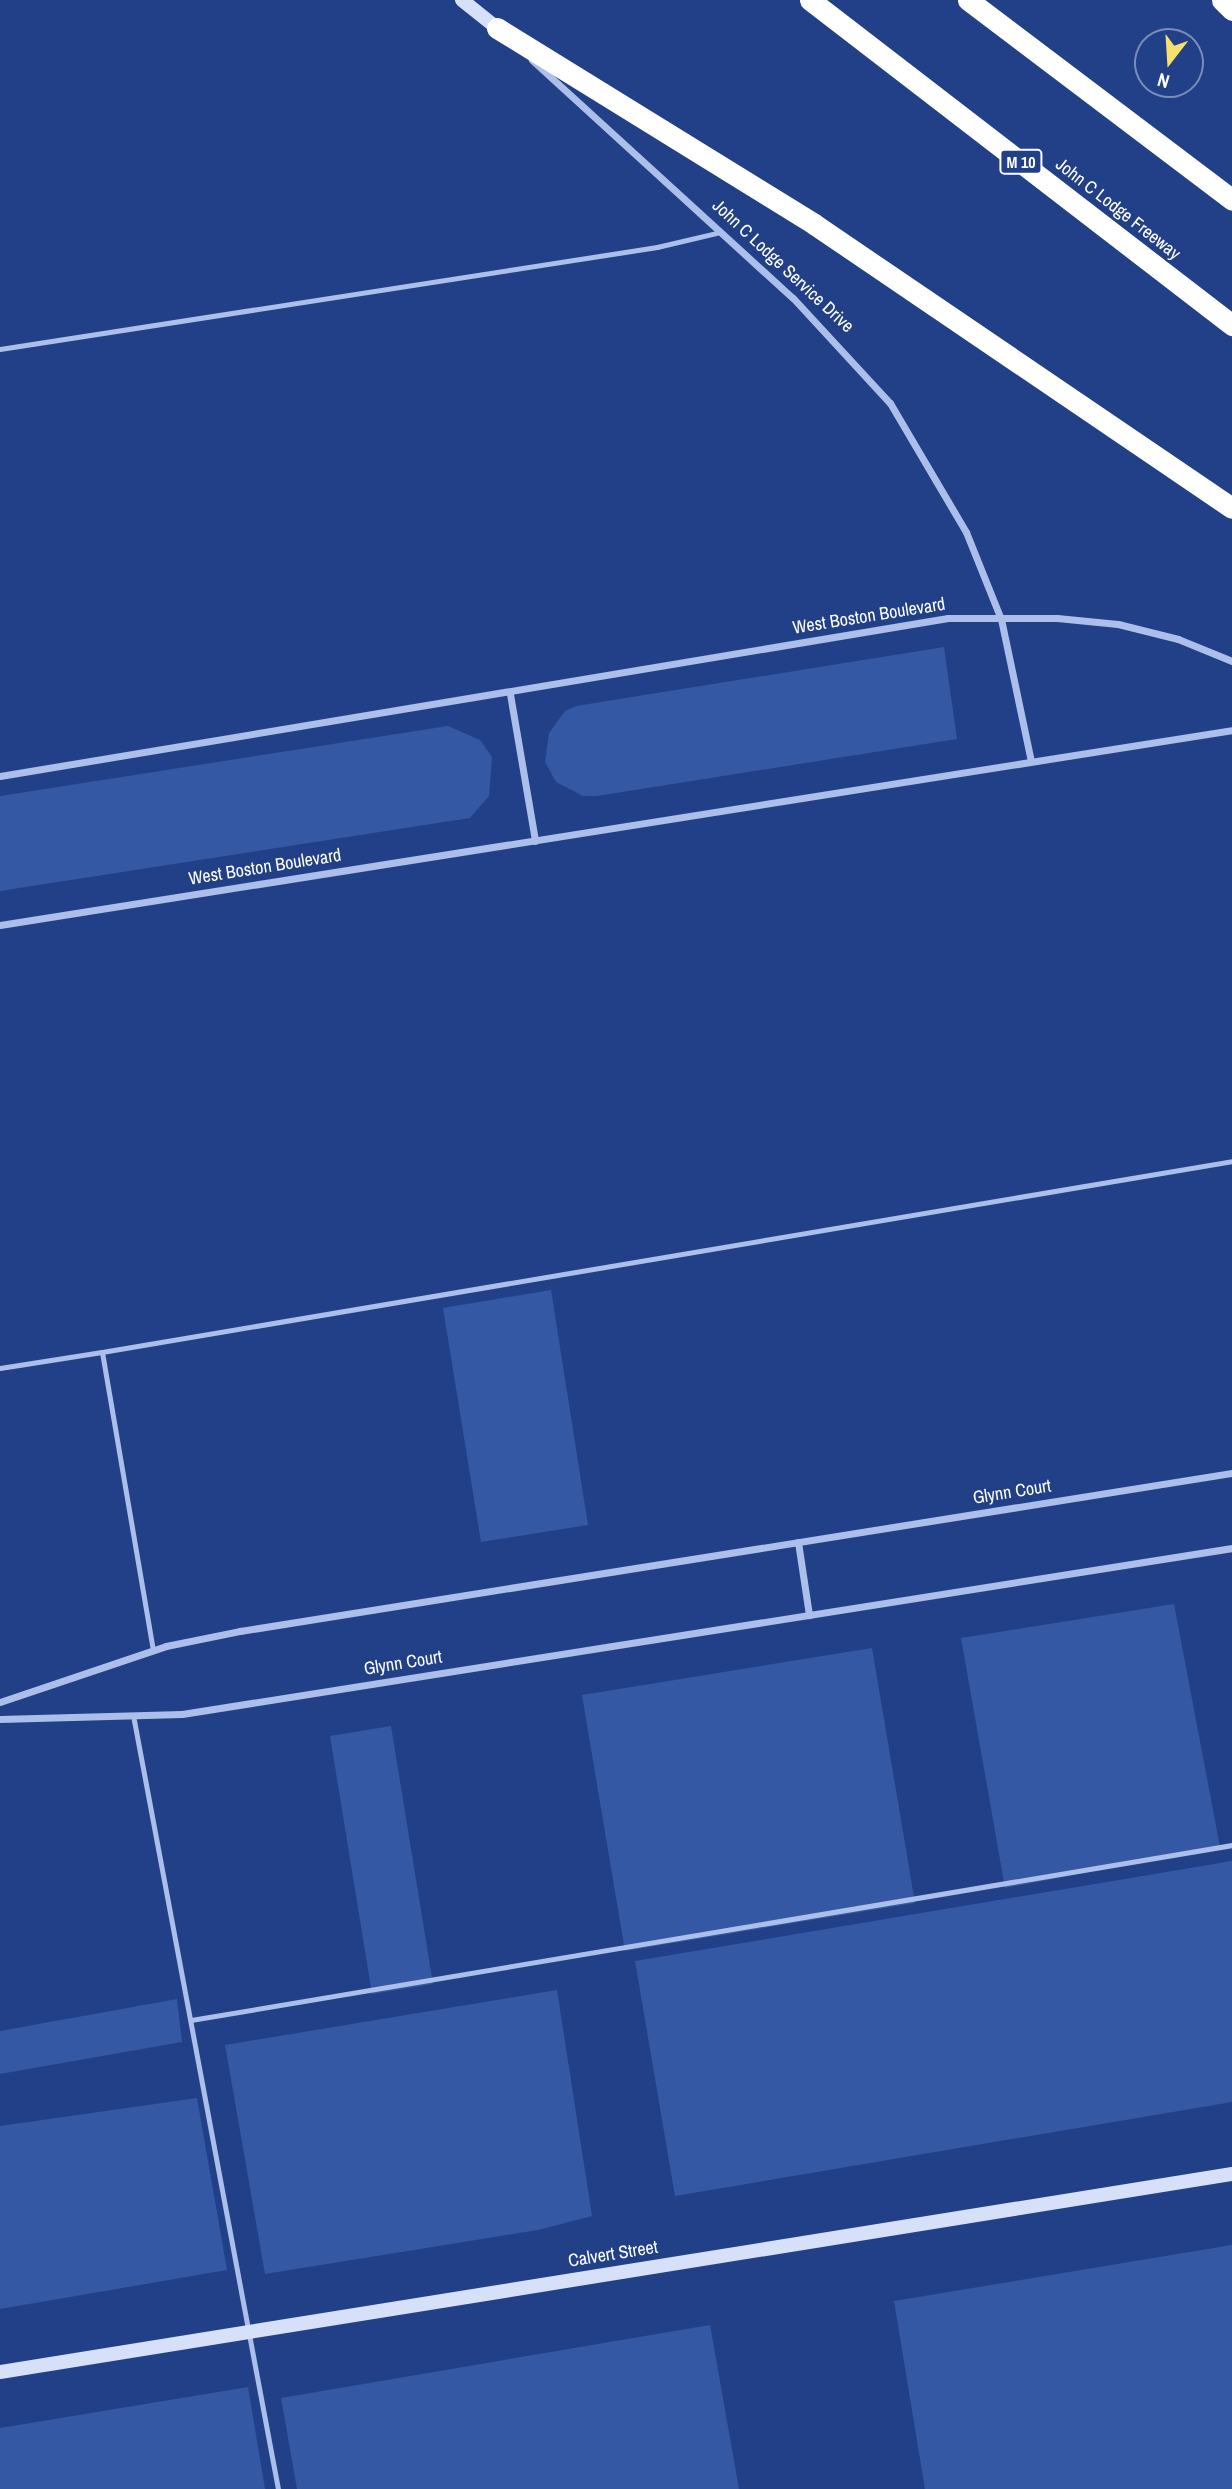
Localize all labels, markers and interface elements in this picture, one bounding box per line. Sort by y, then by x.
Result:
north arrow [1134,28,1204,98]
text: N [1154,67,1173,95]
road number: M 10 [998,150,1044,174]
street label: John C Lodge Freeway [1051,154,1185,264]
street label: John C Lodge Service Drive [708,195,858,337]
street label: West Boston Boulevard [791,593,947,639]
street label: West Boston Boulevard [187,844,343,890]
street label: Glynn Court [971,1475,1053,1509]
street label: Glynn Court [362,1646,444,1680]
street label: Calvert Street [567,2236,659,2272]

